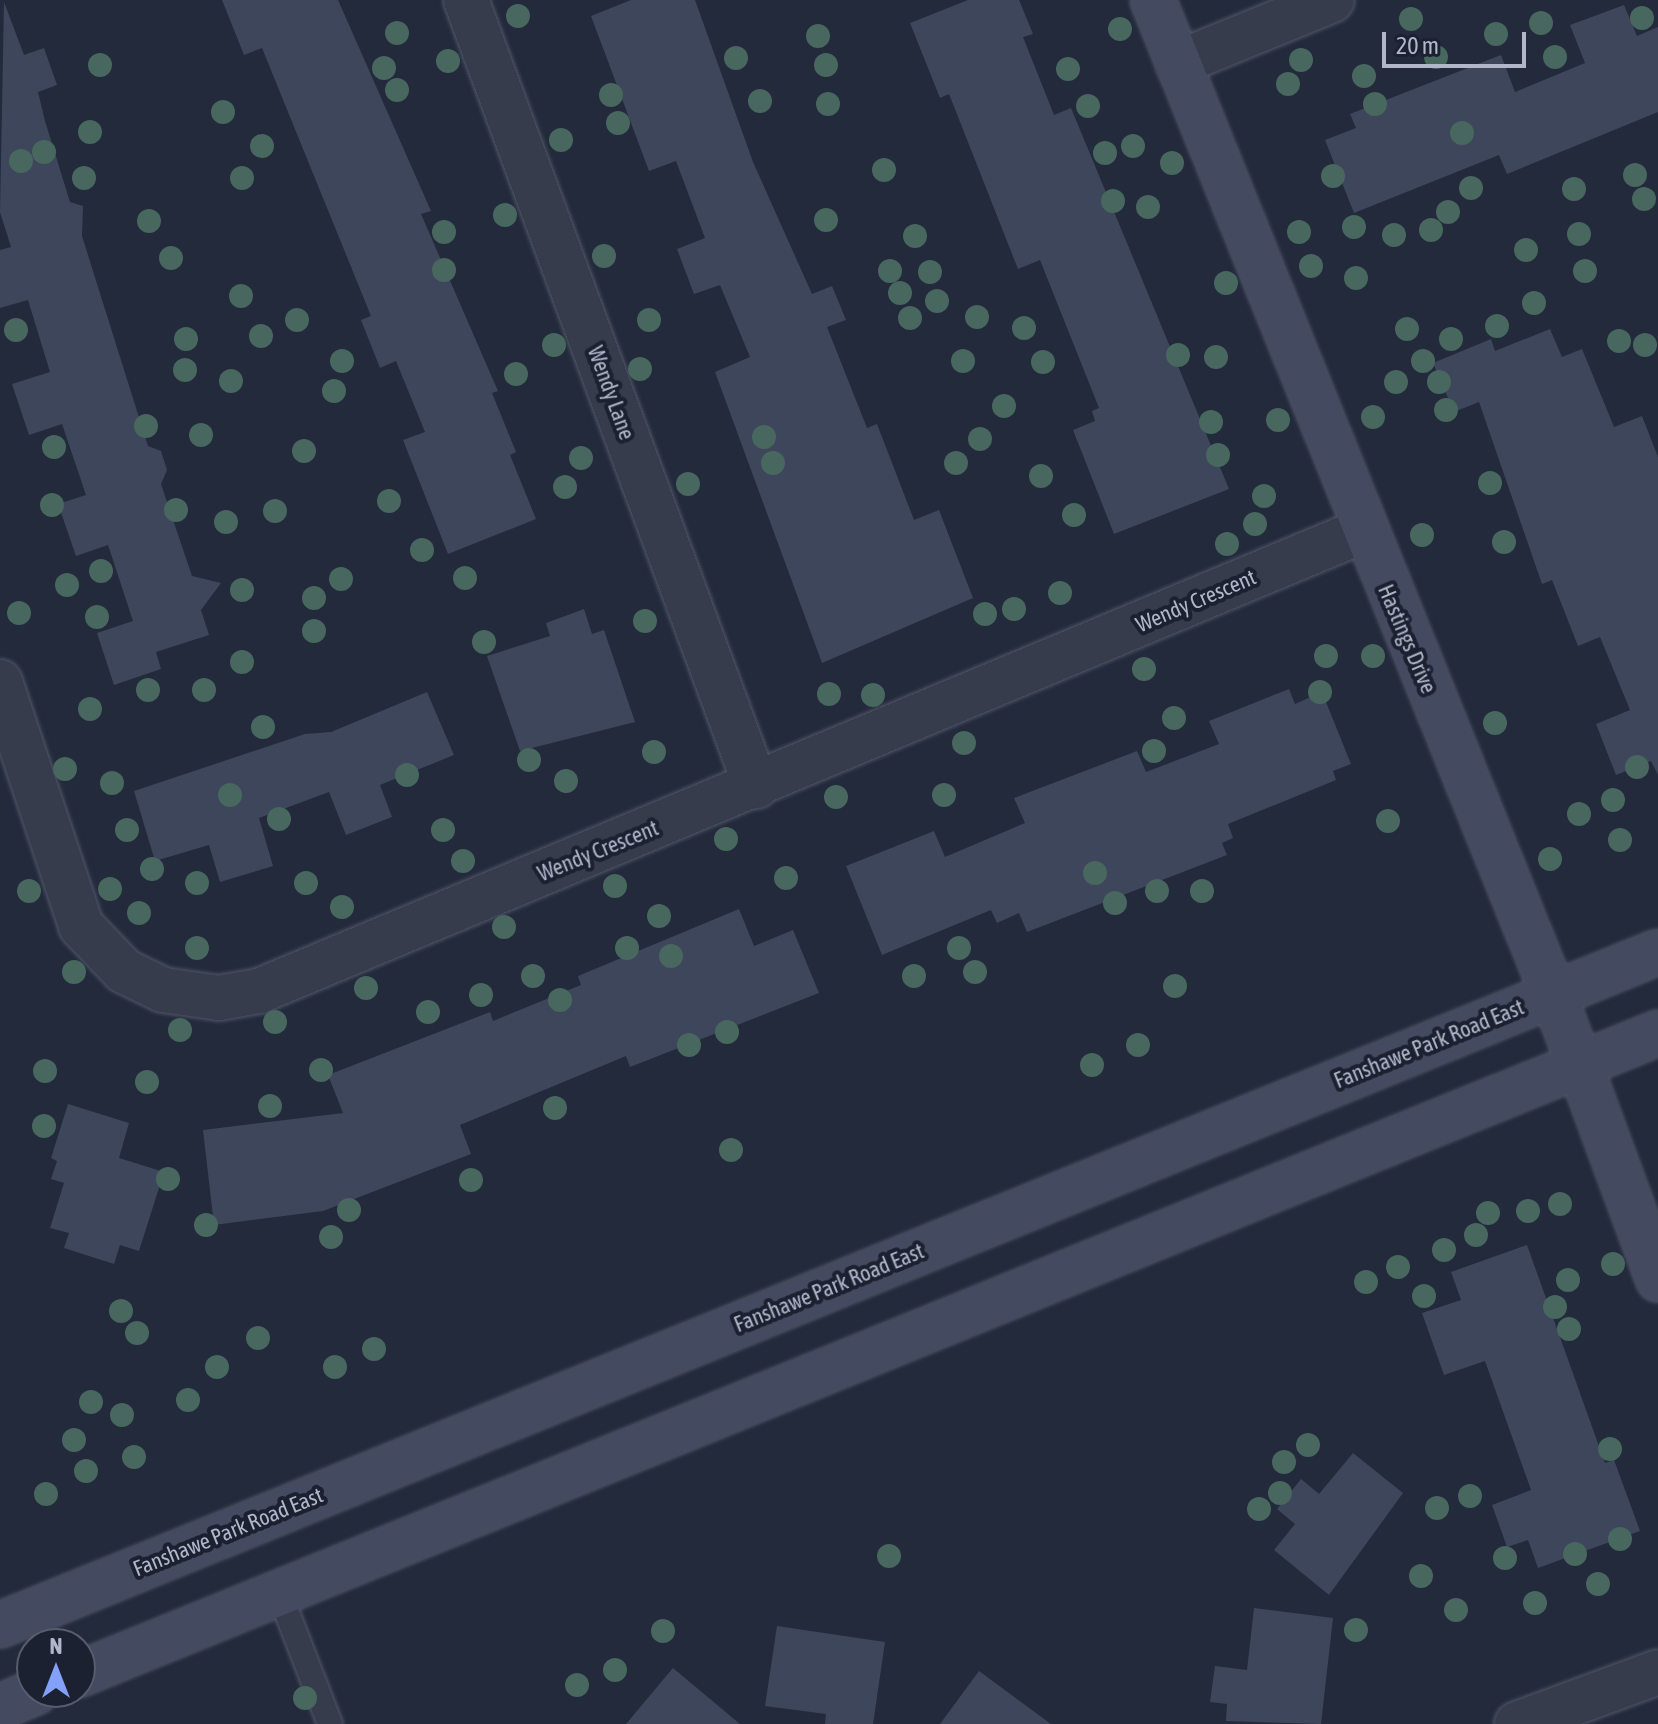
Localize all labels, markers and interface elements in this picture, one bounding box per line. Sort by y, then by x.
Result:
scale bar [1386,16,1530,66]
text: 20 m [1396,32,1439,59]
street label: Wendy Lane [582,343,640,443]
street label: Wendy Crescent [1132,564,1260,638]
street label: Hastings Drive [1372,581,1442,697]
street label: Wendy Crescent [534,815,662,887]
street label: Fanshawe Park Road East [1330,994,1528,1094]
street label: Fanshawe Park Road East [730,1238,928,1338]
street label: Fanshawe Park Road East [129,1482,327,1582]
north arrow [16,1628,96,1708]
text: N [50,1633,62,1659]

